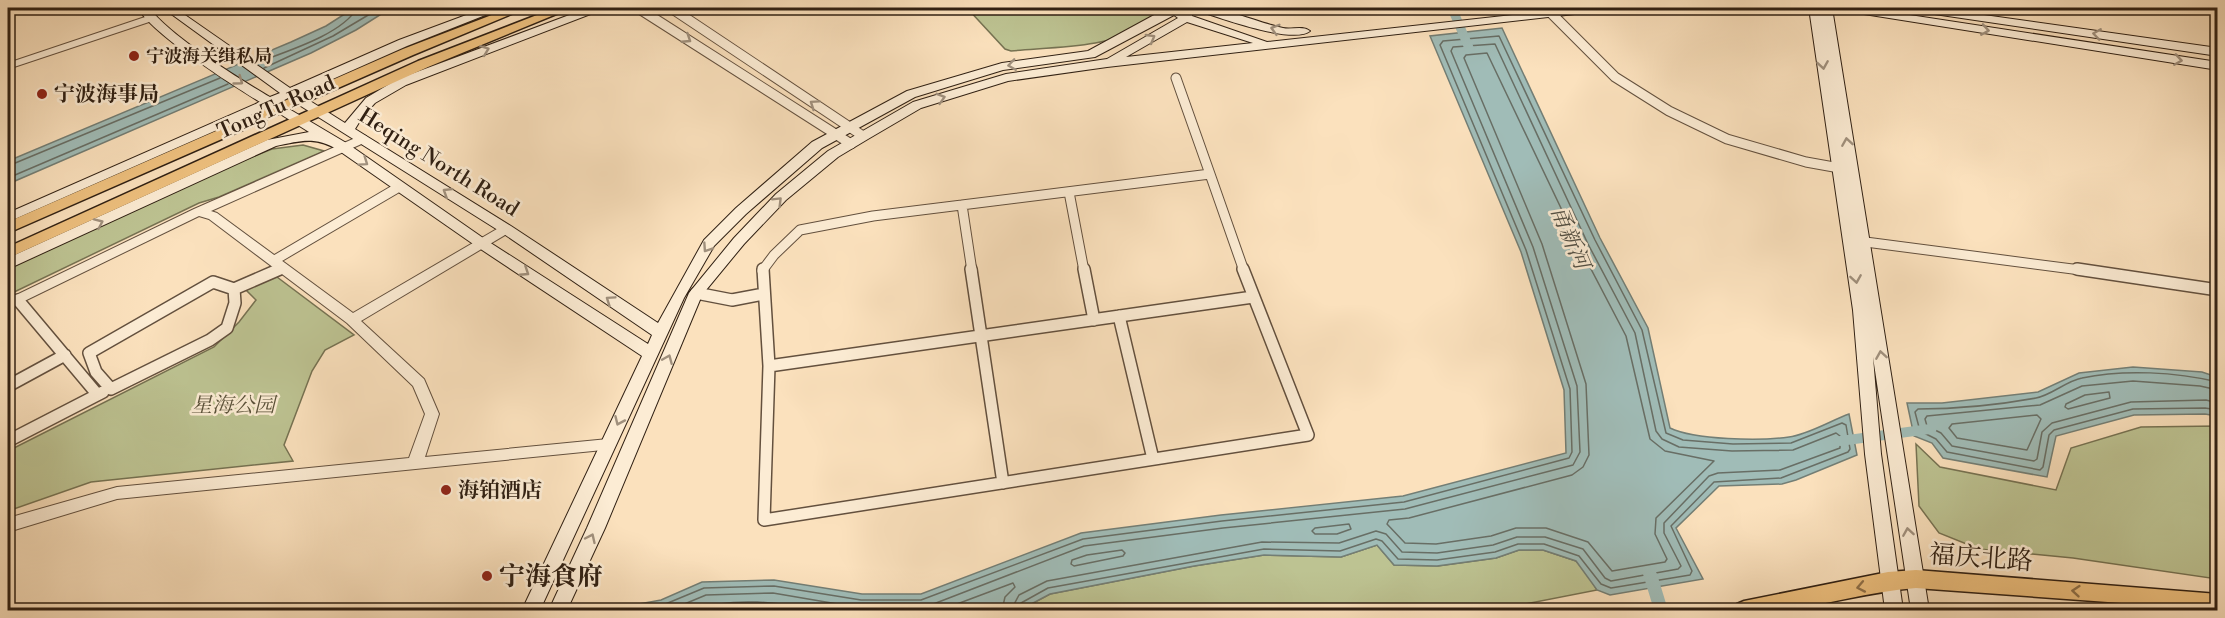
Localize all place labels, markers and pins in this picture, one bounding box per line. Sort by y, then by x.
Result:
place label: 宁波海关缉私局 [146,45,272,68]
marker: 宁波海关缉私局 [127,49,141,63]
place label: 宁波海事局 [54,82,159,108]
marker: 宁波海事局 [35,87,49,101]
place label: 海铂酒店 [458,478,542,504]
marker: 海铂酒店 [439,483,453,497]
place label: 宁海食府 [499,561,603,593]
marker: 宁海食府 [480,569,494,583]

